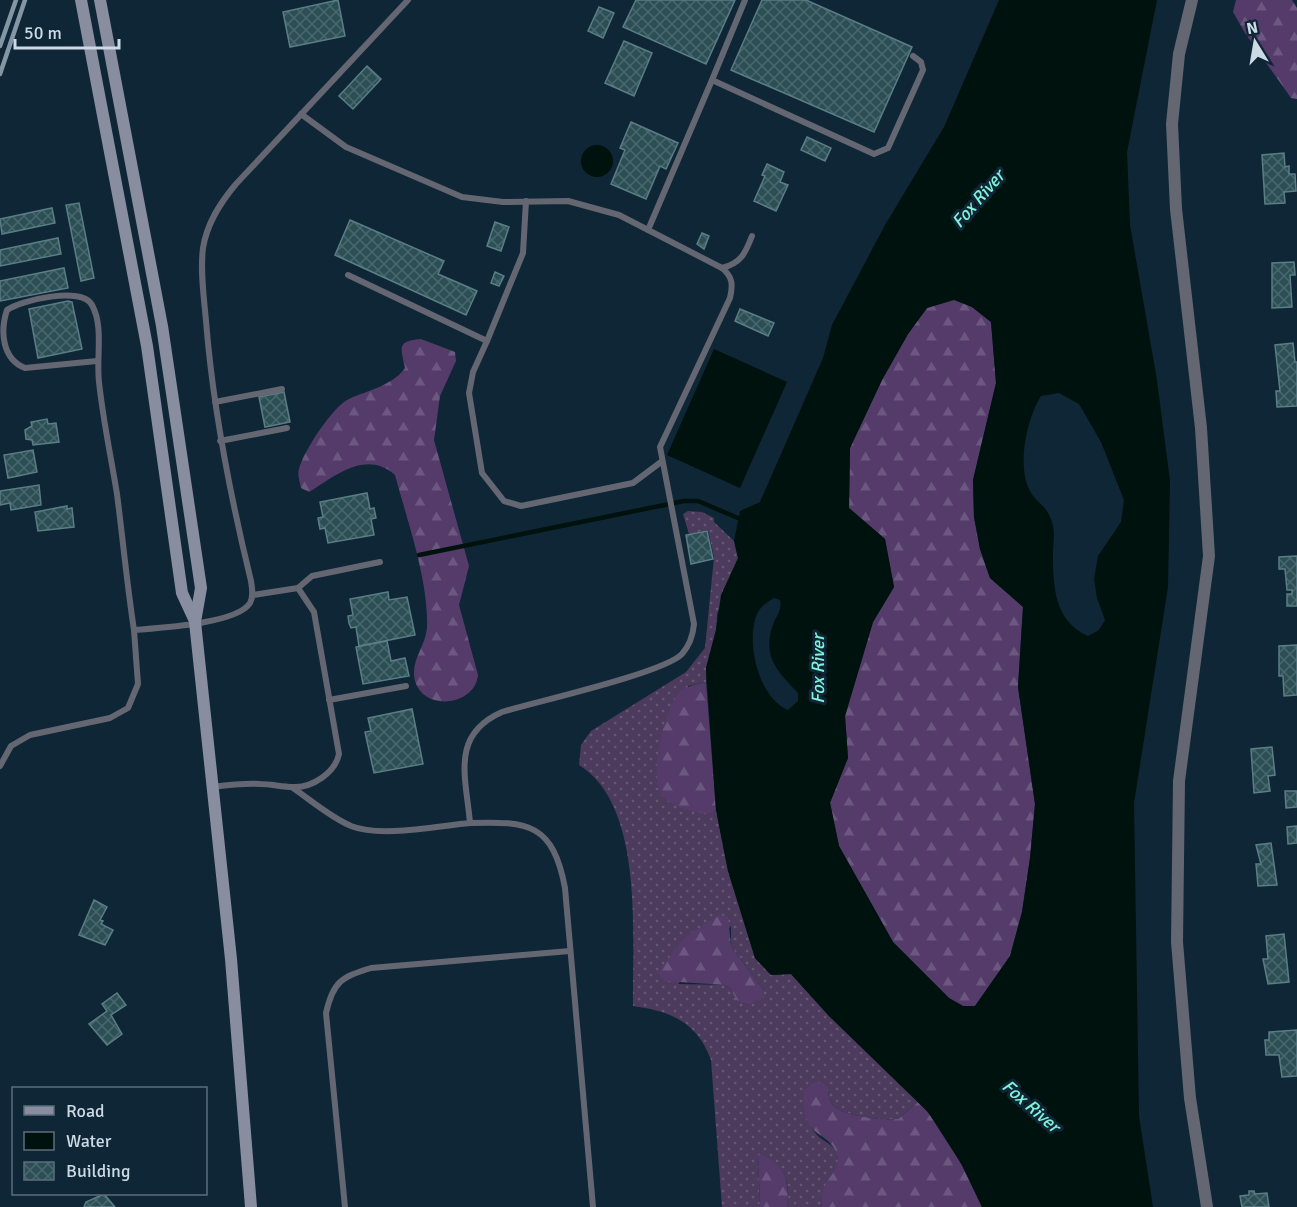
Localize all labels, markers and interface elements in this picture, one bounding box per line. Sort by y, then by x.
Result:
scale bar [15,12,118,50]
north arrow [1225,12,1285,72]
text: N [1245,17,1260,39]
text: 50 m [24,22,62,44]
water label: Fox River [947,164,1011,232]
water label: Fox River [807,632,829,704]
water label: Fox River [998,1075,1066,1139]
legend [12,1087,207,1195]
text: Road [66,1100,105,1122]
text: Water [66,1130,112,1152]
text: Building [66,1160,130,1182]

